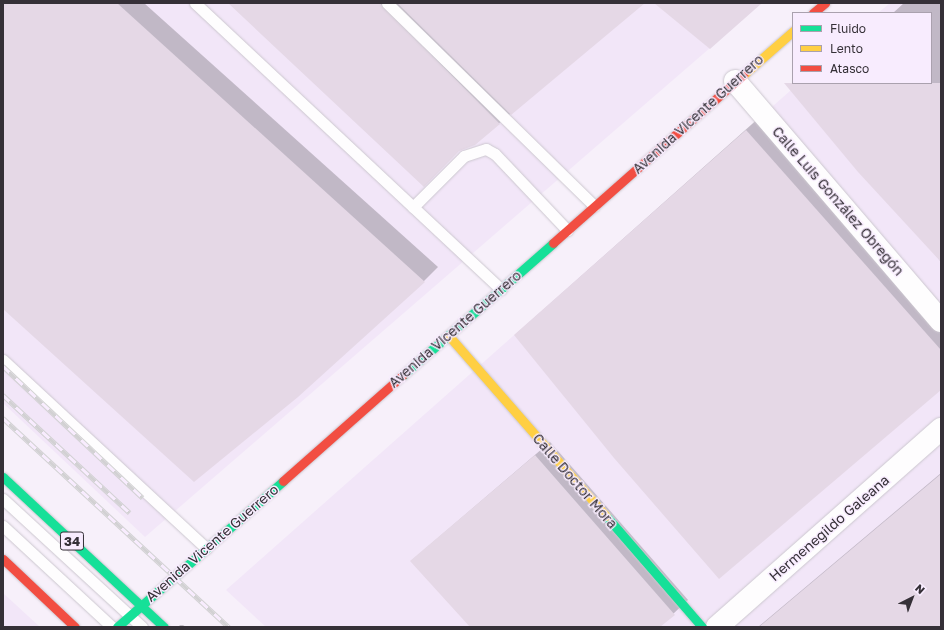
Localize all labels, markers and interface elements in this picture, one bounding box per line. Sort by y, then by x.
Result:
legend [792,12,932,84]
text: Fluido [830,21,866,36]
text: Lento [830,41,863,56]
street label: Avenida Vicente Guerrero [629,51,767,177]
text: Atasco [830,61,869,76]
street label: Calle Luis González Obregón [769,123,907,279]
street label: Avenida Vicente Guerrero [385,267,525,391]
street label: Calle Doctor Mora [529,430,621,532]
street label: Hermenegildo Galeana [766,471,892,585]
street label: Avenida Vicente Guerrero [142,481,282,605]
road number: 34 [59,530,85,552]
north arrow [892,578,932,618]
text: N [913,581,928,596]

